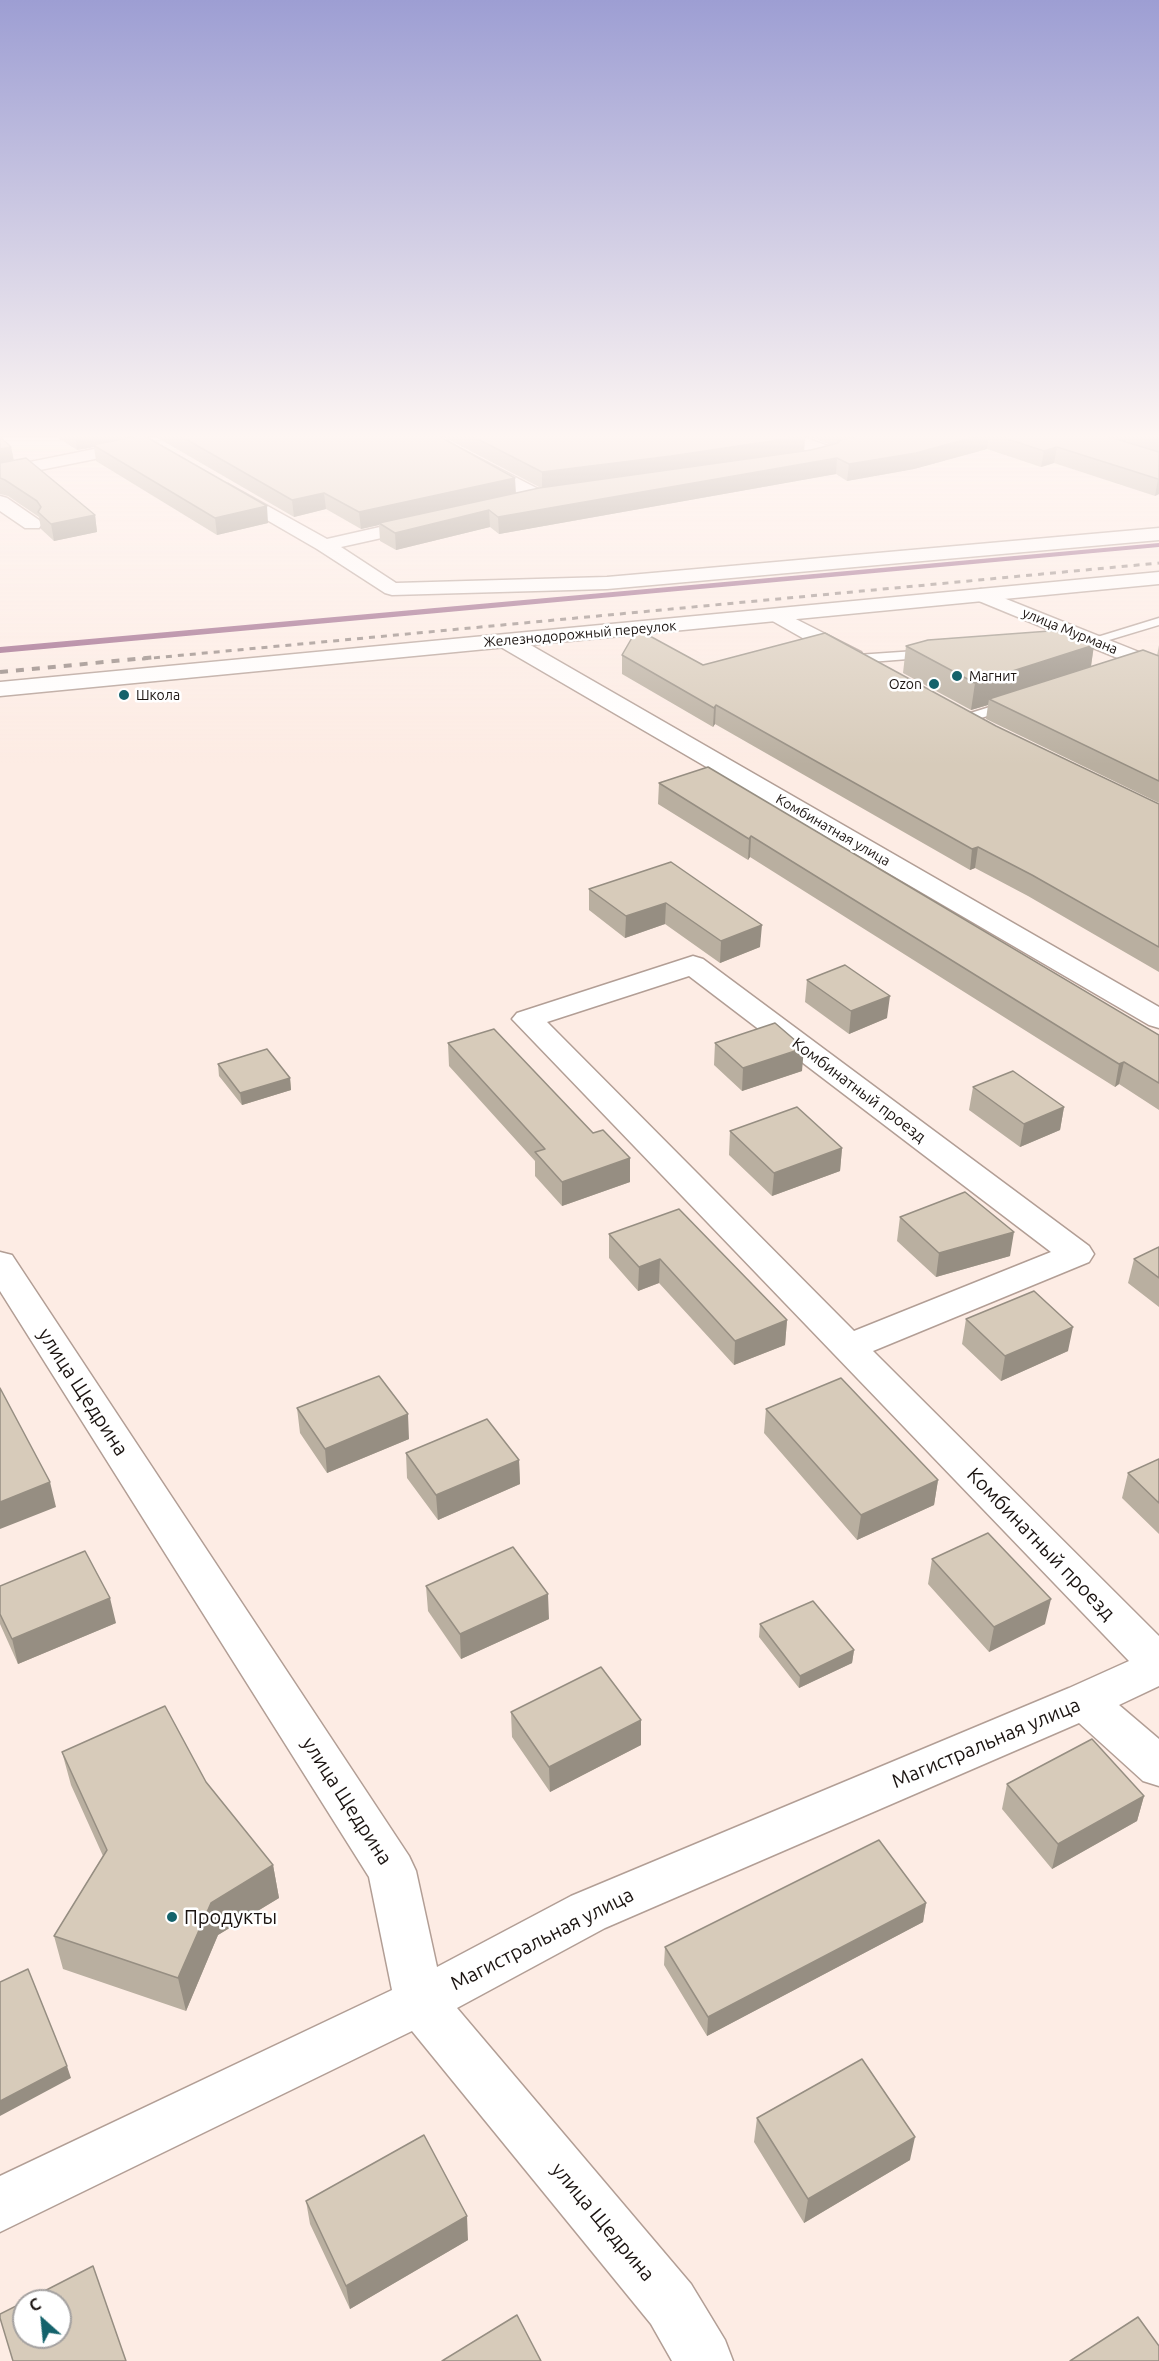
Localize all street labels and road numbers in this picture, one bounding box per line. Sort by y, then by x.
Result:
street label: улица Мурмана [1020,604,1120,658]
street label: Железнодорожный переулок [483,617,677,651]
street label: Комбинатная улица [773,790,893,870]
street label: Комбинатный проезд [788,1034,930,1146]
street label: улица Щедрина [33,1324,133,1460]
street label: Комбинатный проезд [962,1463,1120,1625]
street label: Магистральная улица [888,1692,1084,1794]
street label: улица Щедрина [297,1733,397,1869]
street label: Магистральная улица [447,1882,637,1996]
street label: улица Щедрина [546,2158,660,2286]

